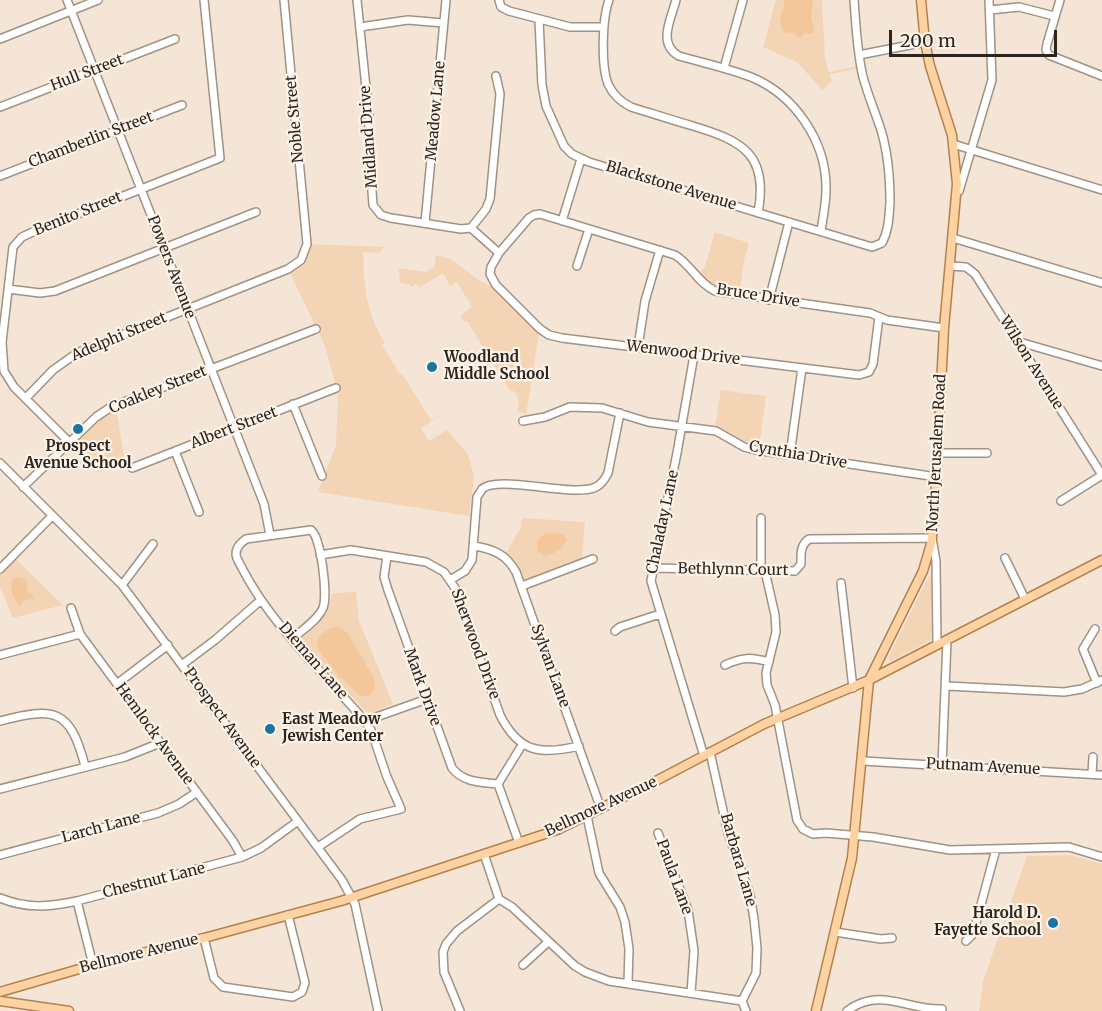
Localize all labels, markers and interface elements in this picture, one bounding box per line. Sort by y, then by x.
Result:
scale bar [892,18,1060,56]
text: 200 m [900,29,956,52]
street label: Hull Street [48,51,126,95]
street label: Meadow Lane [423,60,449,162]
street label: Noble Street [282,74,308,164]
street label: Midland Drive [356,85,382,189]
street label: Chamberlin Street [26,108,156,172]
street label: Blackstone Avenue [604,158,738,214]
street label: Benito Street [31,188,125,240]
street label: Powers Avenue [143,213,199,321]
street label: Bruce Drive [715,281,801,311]
street label: Adelphi Street [68,309,170,365]
street label: Wilson Avenue [995,313,1067,413]
street label: Wenwood Drive [625,337,741,369]
place label: Woodland Middle School [444,349,549,384]
marker: Woodland Middle School [425,360,439,374]
street label: Coakley Street [106,362,210,418]
street label: North Jerusalem Road [924,373,950,533]
street label: Albert Street [188,403,280,453]
marker: Prospect Avenue School [71,422,85,436]
place label: Prospect Avenue School [24,438,132,473]
street label: Cynthia Drive [748,438,848,472]
street label: Chaladay Lane [643,469,683,575]
street label: Bethlynn Court [677,560,789,580]
street label: Sherwood Drive [447,586,503,702]
street label: Dieman Lane [275,619,351,703]
street label: Sylvan Lane [527,622,573,710]
street label: Mark Drive [400,646,444,728]
street label: Prospect Avenue [180,664,264,772]
street label: Hemlock Avenue [111,680,197,788]
place label: East Meadow Jewish Center [282,711,383,746]
marker: East Meadow Jewish Center [263,722,277,736]
street label: Putnam Avenue [926,755,1040,779]
street label: Bellmore Avenue [542,773,660,841]
street label: Larch Lane [60,809,142,847]
street label: Barbara Lane [716,811,760,909]
street label: Paula Lane [652,837,696,917]
street label: Chestnut Lane [101,860,207,902]
place label: Harold D. Fayette School [934,905,1041,940]
marker: Harold D. Fayette School [1046,916,1060,930]
street label: Bellmore Avenue [78,931,200,977]

